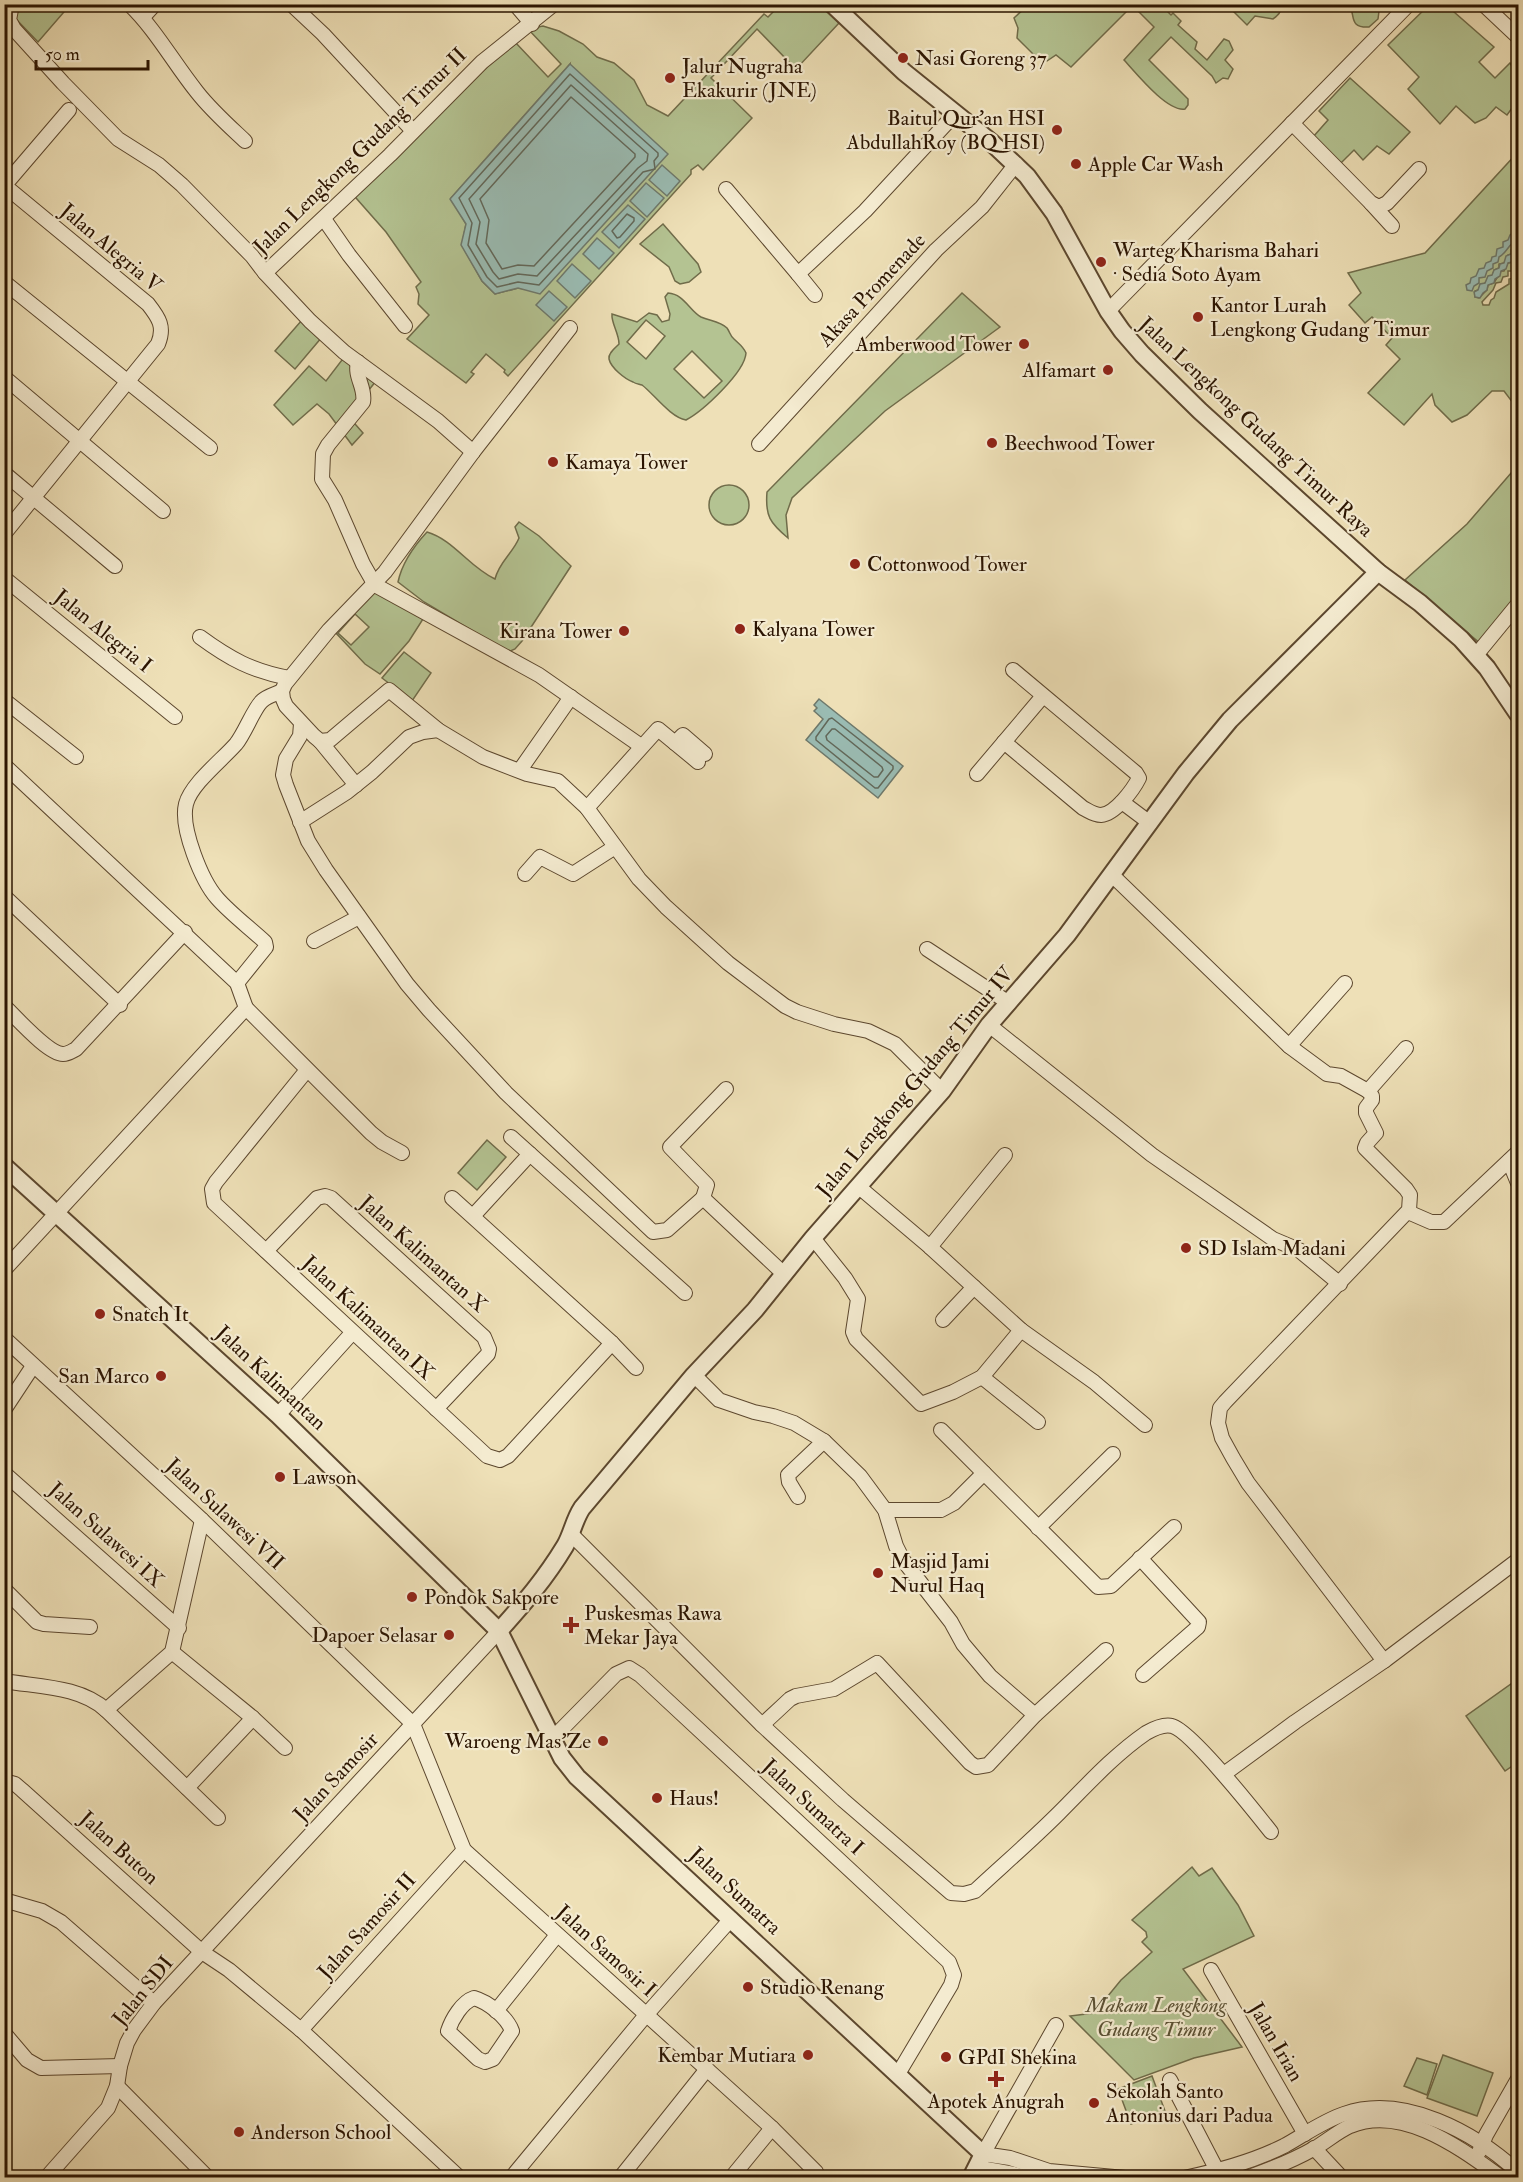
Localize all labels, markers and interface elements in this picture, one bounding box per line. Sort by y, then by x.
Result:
scale bar [36,33,148,71]
street label: Jalan Lengkong Gudang Timur II [247,42,472,261]
text: 50 m [45,43,80,66]
place label: Nasi Goreng 37 [915,45,1047,72]
marker: Nasi Goreng 37 [896,51,910,65]
place label: Jalur Nugraha Ekakurir (JNE) [681,53,817,104]
marker: Jalur Nugraha Ekakurir (JNE) [663,71,677,85]
place label: Baitul Qur'an HSI AbdullahRoy (BQ HSI) [846,105,1045,156]
marker: Baitul Qur'an HSI AbdullahRoy (BQ HSI) [1050,123,1064,137]
place label: Apple Car Wash [1087,151,1223,178]
marker: Apple Car Wash [1069,157,1083,171]
street label: Jalan Alegria V [54,197,168,299]
street label: Akasa Promenade [812,227,932,353]
place label: Warteg Kharisma Bahari · Sedia Soto Ayam [1112,237,1319,288]
marker: Warteg Kharisma Bahari · Sedia Soto Ayam [1094,255,1108,269]
place label: Kantor Lurah Lengkong Gudang Timur [1210,292,1429,343]
street label: Jalan Lengkong Gudang Timur Raya [1132,310,1379,543]
marker: Kantor Lurah Lengkong Gudang Timur [1191,310,1205,324]
place label: Amberwood Tower [854,331,1012,358]
marker: Amberwood Tower [1017,337,1031,351]
place label: Alfamart [1021,357,1096,384]
marker: Alfamart [1101,363,1115,377]
place label: Beechwood Tower [1004,430,1155,457]
marker: Beechwood Tower [985,436,999,450]
place label: Kamaya Tower [565,449,688,476]
marker: Kamaya Tower [546,455,560,469]
place label: Cottonwood Tower [867,551,1027,578]
marker: Cottonwood Tower [848,557,862,571]
street label: Jalan Alegria I [48,583,158,679]
place label: Kalyana Tower [752,616,875,643]
place label: Kirana Tower [499,618,612,645]
marker: Kalyana Tower [733,622,747,636]
marker: Kirana Tower [617,624,631,638]
street label: Jalan Lengkong Gudang Timur IV [810,960,1020,1204]
street label: Jalan Kalimantan X [353,1189,493,1319]
place label: SD Islam Madani [1198,1235,1346,1262]
marker: SD Islam Madani [1179,1241,1193,1255]
street label: Jalan Kalimantan IX [295,1249,440,1386]
place label: Snatch It [112,1301,189,1328]
marker: Snatch It [93,1307,107,1321]
street label: Jalan Kalimantan [209,1319,332,1436]
place label: San Marco [58,1363,149,1390]
marker: San Marco [154,1369,168,1383]
street label: Jalan Sulawesi VII [159,1451,290,1576]
place label: Lawson [292,1464,357,1491]
marker: Lawson [273,1470,287,1484]
street label: Jalan Sulawesi IX [42,1476,169,1594]
place label: Masjid Jami Nurul Haq [890,1548,990,1599]
marker: Masjid Jami Nurul Haq [871,1566,885,1580]
place label: Pondok Sakpore [424,1584,559,1611]
marker: Pondok Sakpore [405,1590,419,1604]
place label: Puskesmas Rawa Mekar Jaya [584,1600,722,1651]
marker: Puskesmas Rawa Mekar Jaya [562,1616,580,1634]
place label: Dapoer Selasar [311,1622,437,1649]
marker: Dapoer Selasar [442,1628,456,1642]
street label: Jalan Samosir [287,1726,385,1828]
place label: Waroeng Mas'Ze [444,1728,591,1755]
marker: Waroeng Mas'Ze [596,1734,610,1748]
street label: Jalan Sumatra I [756,1752,870,1861]
place label: Haus! [669,1785,719,1812]
marker: Haus! [650,1791,664,1805]
street label: Jalan Buton [73,1804,165,1891]
street label: Jalan Sumatra [682,1841,787,1941]
street label: Jalan Samosir II [311,1867,422,1986]
street label: Jalan Samosir I [549,1898,662,2003]
street label: Jalan SDI [106,1950,180,2033]
place label: Studio Renang [760,1974,885,2001]
marker: Studio Renang [741,1980,755,1994]
park label: Makam Lengkong Gudang Timur [1084,1992,1227,2043]
street label: Jalan Irian [1242,1997,1310,2087]
place label: Kembar Mutiara [657,2042,796,2069]
place label: GPdI Shekina [958,2044,1077,2071]
marker: Kembar Mutiara [801,2048,815,2062]
marker: GPdI Shekina [939,2050,953,2064]
marker: Apotek Anugrah [989,2072,1003,2086]
place label: Sekolah Santo Antonius dari Padua [1105,2078,1273,2129]
place label: Apotek Anugrah [927,2088,1064,2115]
marker: Sekolah Santo Antonius dari Padua [1087,2096,1101,2110]
place label: Anderson School [250,2119,392,2146]
marker: Anderson School [232,2125,246,2139]

